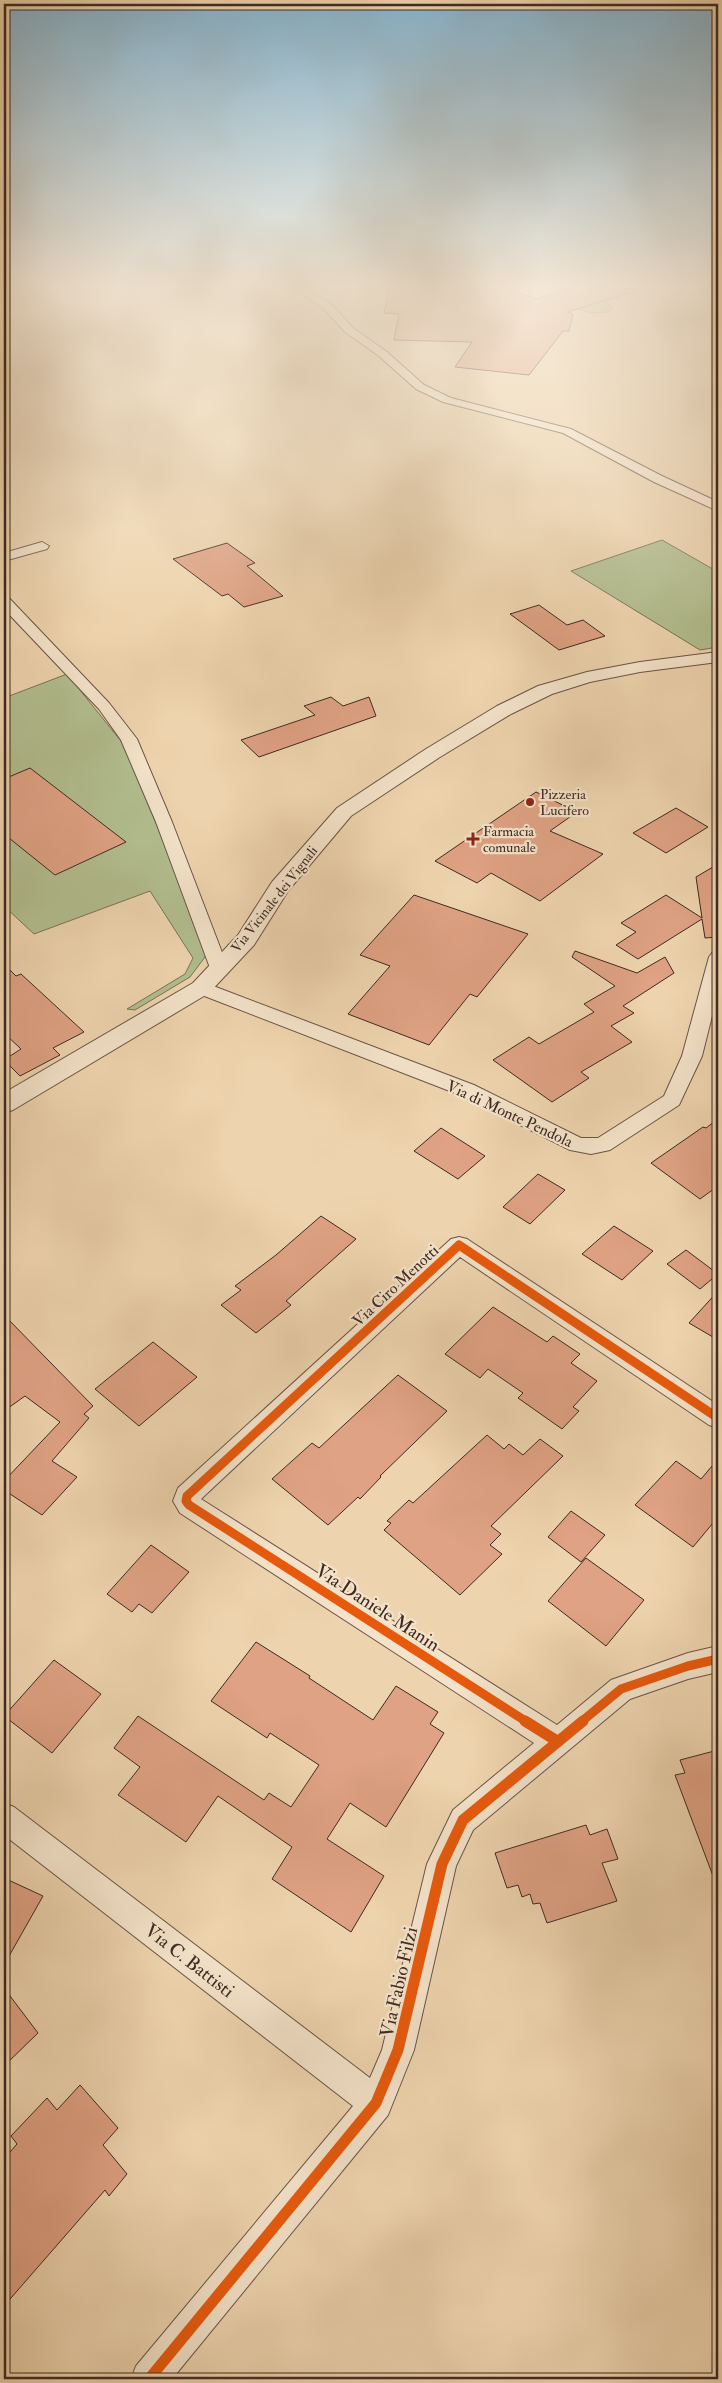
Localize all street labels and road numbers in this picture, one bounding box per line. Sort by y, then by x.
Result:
street label: Via Vicinale dei Vignali [227,842,321,956]
street label: Via di Monte Pendola [443,1076,576,1152]
street label: Via Ciro Menotti [348,1241,443,1331]
street label: Via Daniele Manin [311,1559,444,1657]
street label: Via C. Battisti [140,1918,239,2003]
street label: Via Fabio Filzi [375,1925,423,2040]

